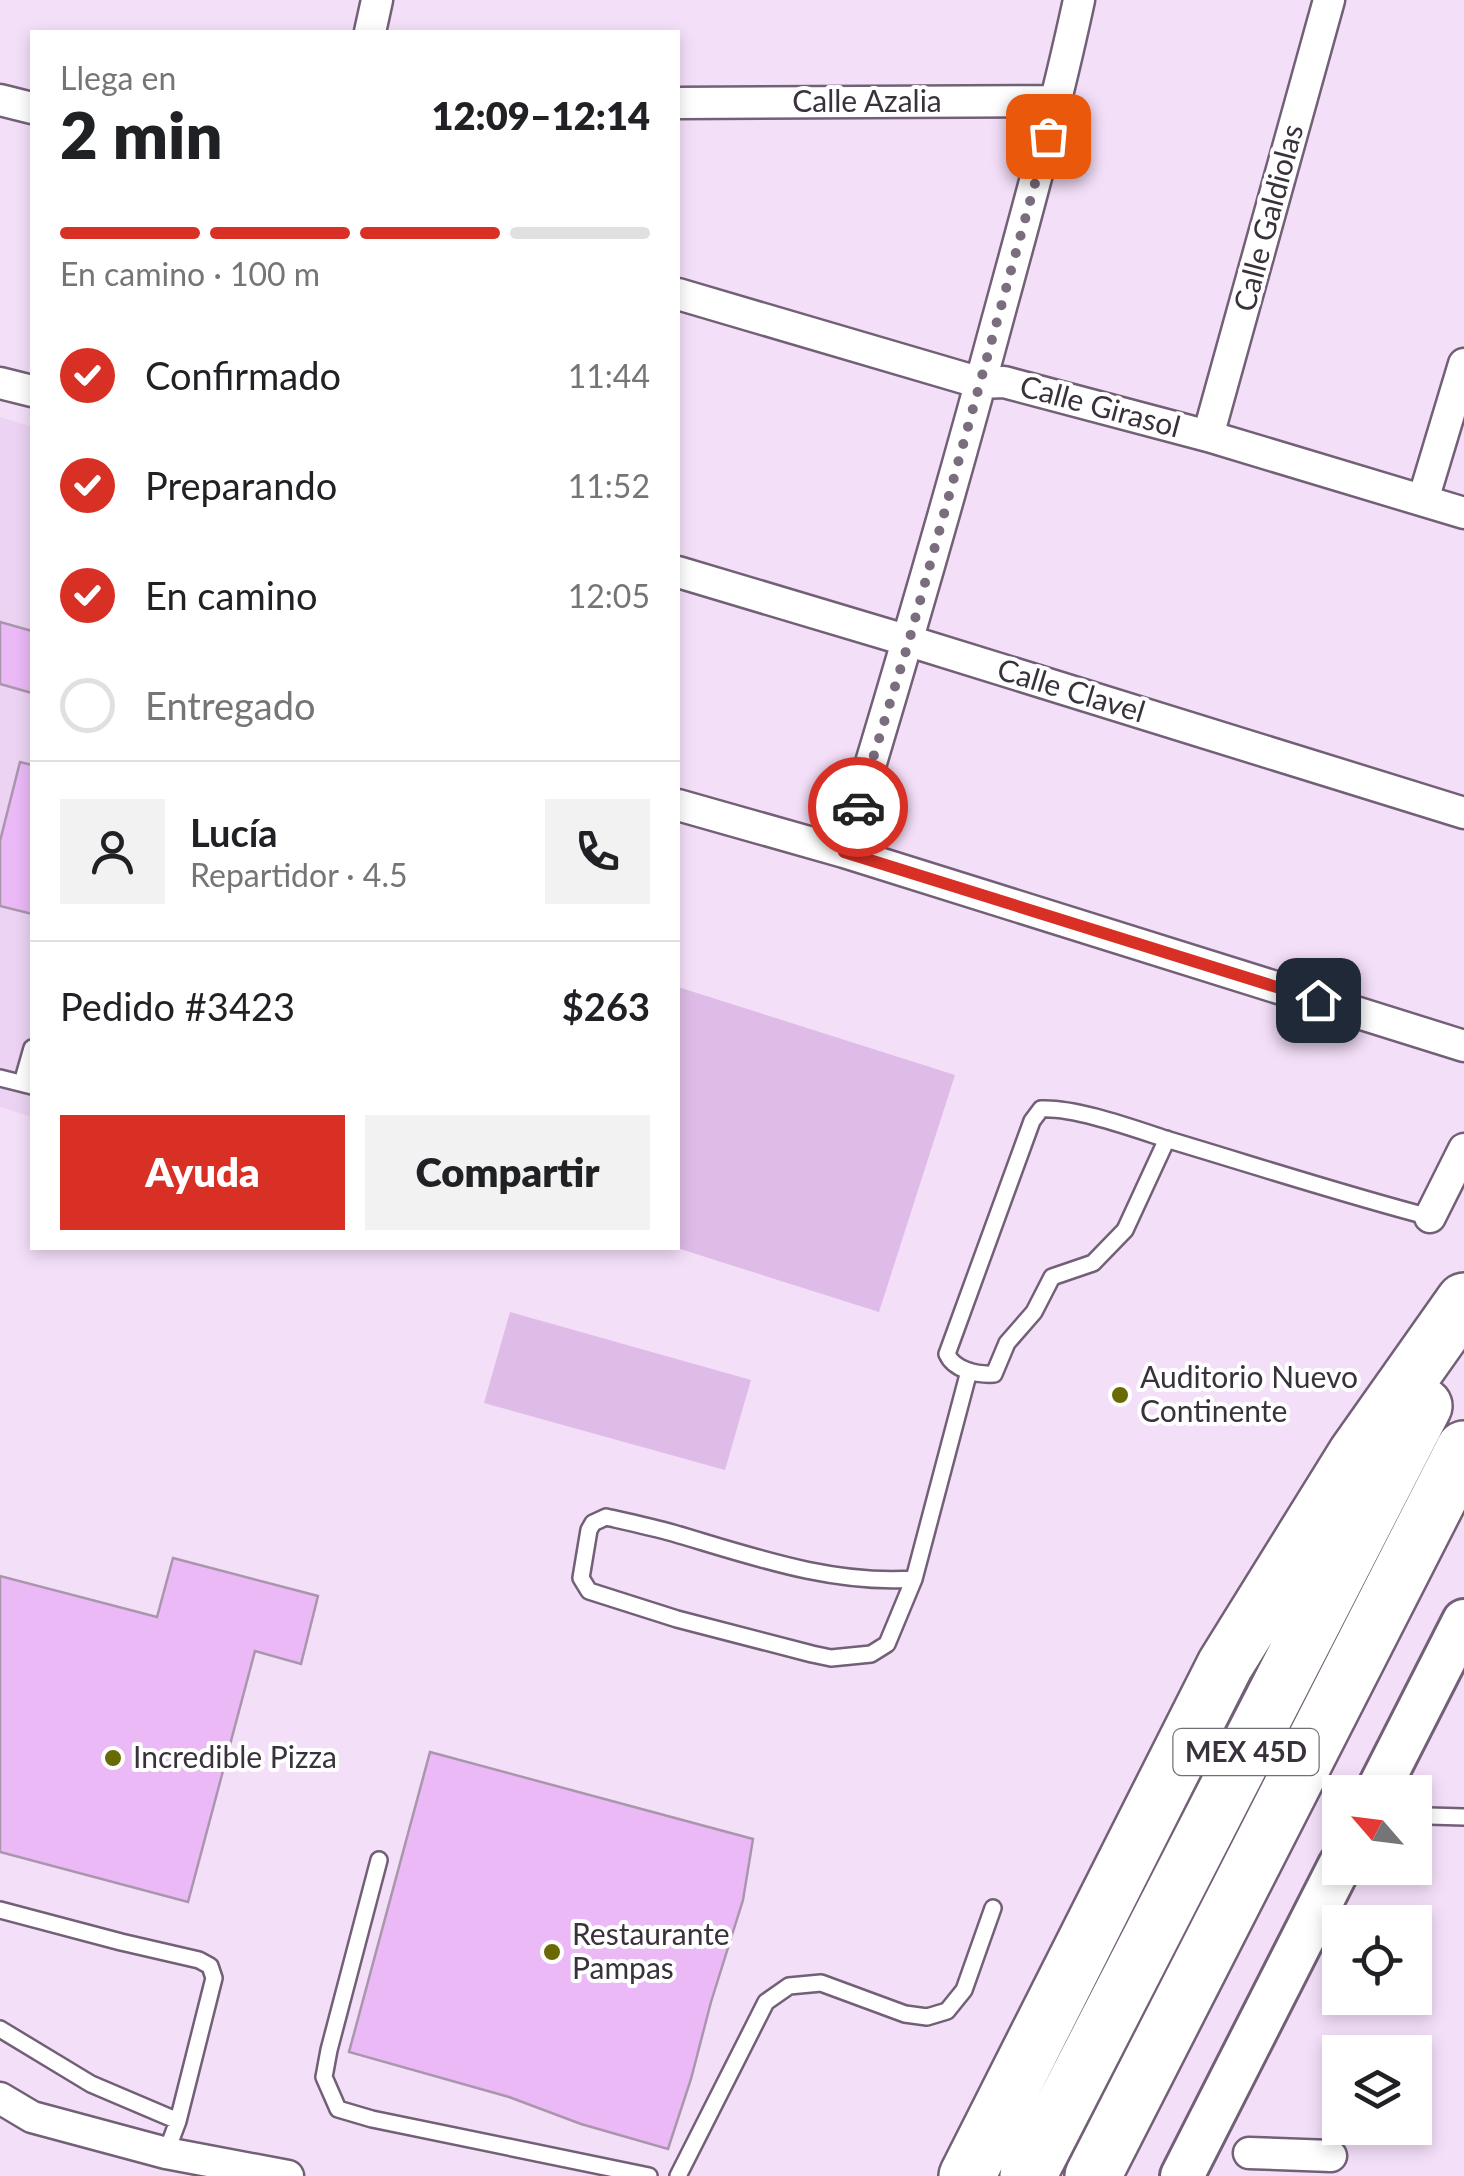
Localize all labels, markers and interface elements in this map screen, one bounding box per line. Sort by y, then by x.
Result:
text: Llega en [60,58,176,97]
street label: Calle Azalia [792,82,942,118]
text: 12:09–12:14 [431,92,650,138]
pin [1006,94,1091,179]
text: 2 min [60,95,222,173]
icon: bag [1021,109,1076,164]
street label: Calle Galdiolas [1225,120,1309,315]
text: En camino · 100 m [60,254,320,293]
icon: check [60,348,115,403]
text: Confirmado [145,352,341,398]
text: 11:44 [568,356,650,395]
street label: Calle Girasol [1017,366,1185,444]
icon: check [60,458,115,513]
text: Preparando [145,462,337,508]
text: 11:52 [568,466,650,505]
icon: check [60,568,115,623]
text: En camino [145,572,318,618]
text: 12:05 [568,576,650,615]
street label: Calle Clavel [993,650,1150,729]
text: Entregado [145,682,316,728]
courier [808,757,908,857]
icon: car [831,780,886,835]
button: person [60,799,165,904]
button: phone [545,799,650,904]
text: Lucía [190,809,278,855]
text: Repartidor · 4.5 [190,855,408,894]
pin [1276,958,1361,1043]
icon: home [1291,973,1346,1028]
text: Pedido #3423 [60,983,295,1029]
text: $263 [562,983,650,1029]
button: Ayuda [60,1115,345,1230]
button: Compartir [365,1115,650,1230]
place label: Auditorio Nuevo Continente [1140,1358,1358,1428]
marker: Auditorio Nuevo Continente [1109,1384,1131,1406]
road number: MEX 45D [1174,1729,1318,1775]
place label: Incredible Pizza [133,1738,337,1774]
marker: Incredible Pizza [102,1747,124,1769]
north arrow [1322,1775,1432,1885]
map controls [1322,1775,1432,2145]
button: locate [1322,1905,1432,2015]
place label: Restaurante Pampas [572,1915,730,1985]
marker: Restaurante Pampas [541,1941,563,1963]
button: layers [1322,2035,1432,2145]

